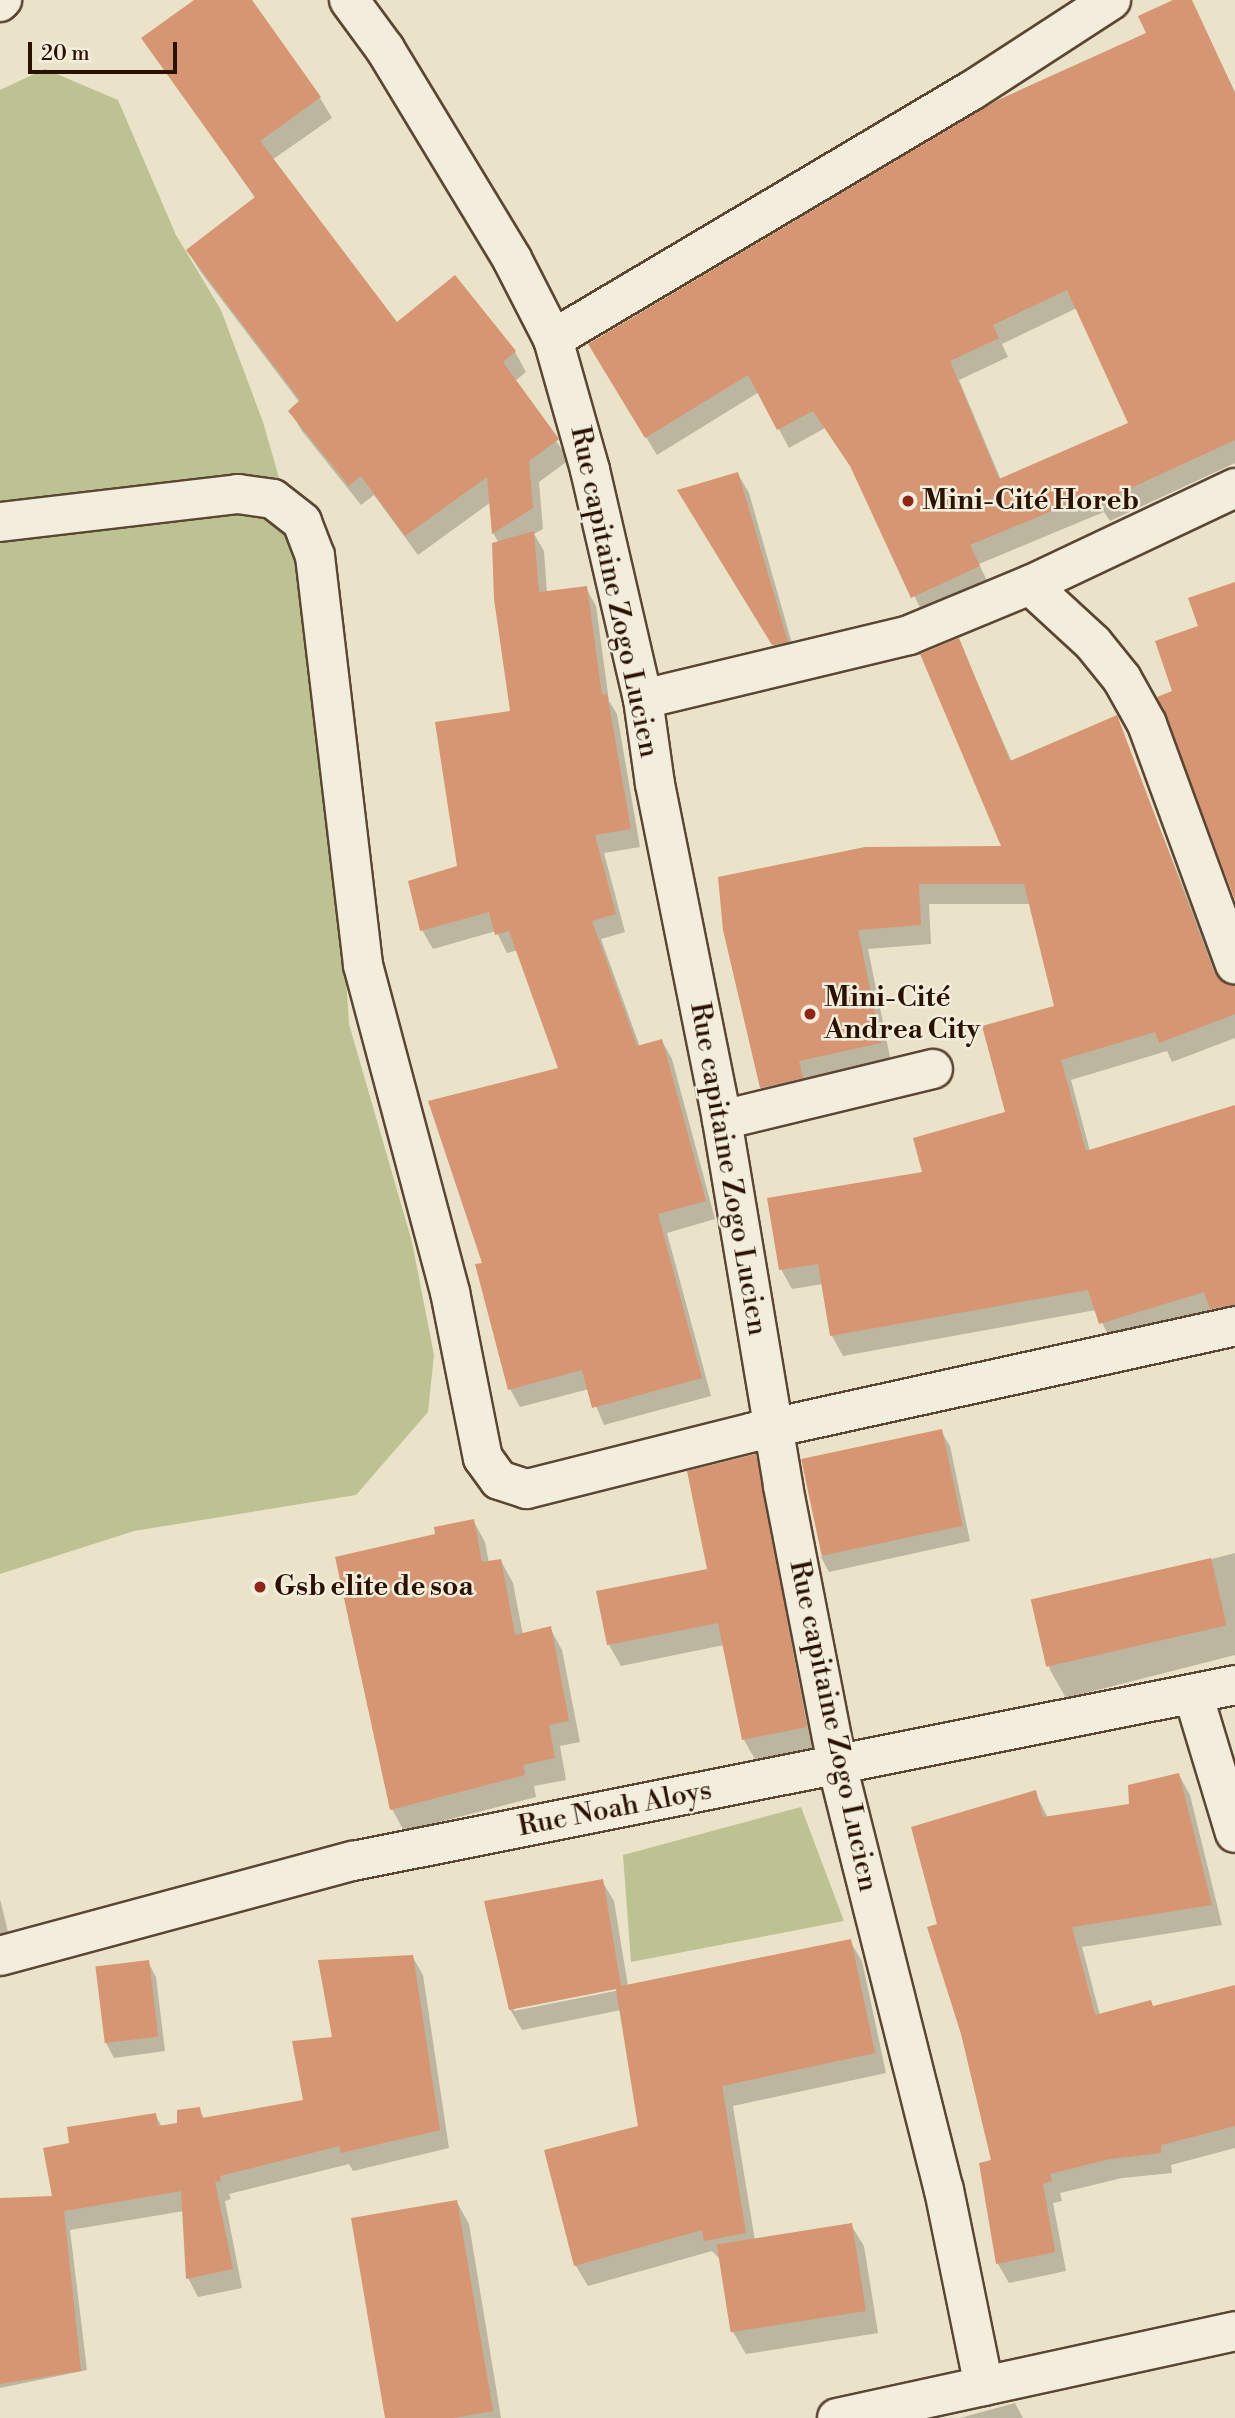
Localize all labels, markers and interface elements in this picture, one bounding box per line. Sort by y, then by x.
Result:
scale bar [32,28,180,72]
text: 20 m [41,41,90,67]
street label: Rue capitaine Zogo Lucien [562,423,666,761]
place label: Mini-Cité Horeb [922,484,1139,518]
marker: Mini-Cité Horeb [900,493,916,509]
place label: Mini-Cité Andrea City [824,981,980,1047]
street label: Rue capitaine Zogo Lucien [682,1000,774,1338]
marker: Mini-Cité Andrea City [802,1006,818,1022]
street label: Rue capitaine Zogo Lucien [781,1557,885,1895]
place label: Gsb elite de soa [274,1570,474,1604]
marker: Gsb elite de soa [252,1579,268,1595]
street label: Rue Noah Aloys [515,1774,715,1844]

